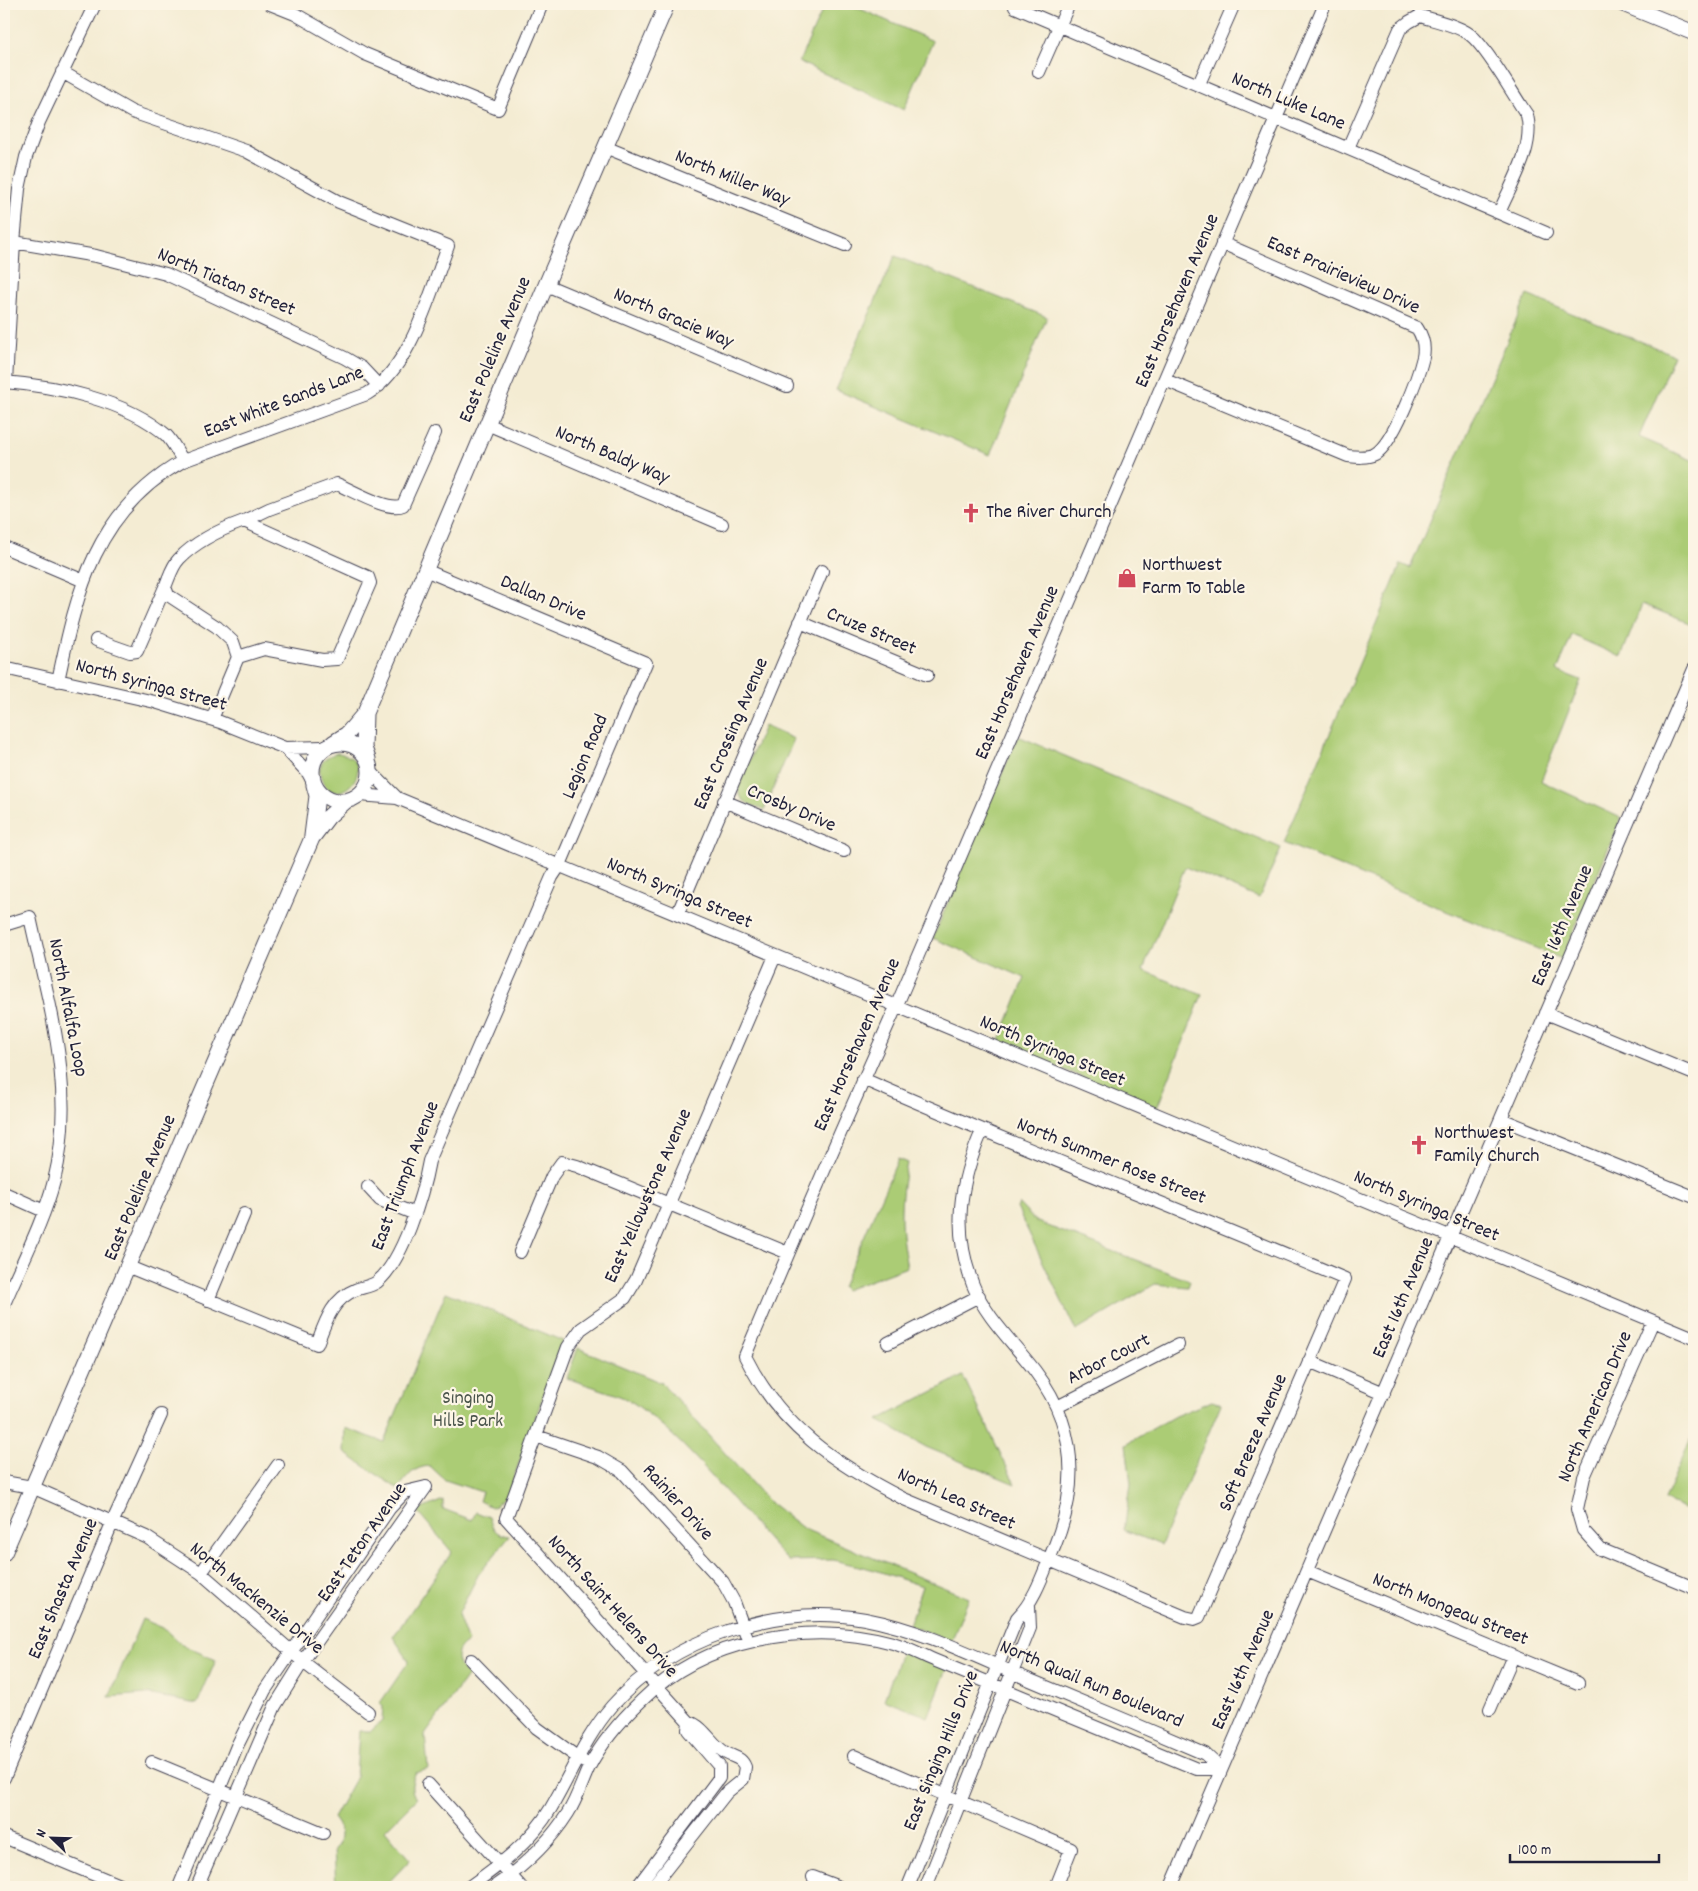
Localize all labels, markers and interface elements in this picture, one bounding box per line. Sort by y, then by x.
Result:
street label: North Luke Lane [1227,65,1349,139]
street label: North Miller Way [670,143,795,215]
street label: East Horsehaven Avenue [1129,209,1227,392]
street label: East Prairieview Drive [1262,230,1424,322]
street label: North Tiatan Street [153,241,299,325]
street label: East Poleline Avenue [453,272,539,427]
street label: North Gracie Way [608,281,738,357]
street label: East White Sands Lane [200,360,368,446]
street label: North Baldy Way [550,419,674,493]
place label: The River Church [986,499,1111,527]
church icon: The River Church [960,502,982,524]
place label: Northwest Farm To Table [1142,552,1246,603]
shop icon: Northwest Farm To Table [1116,567,1138,589]
street label: Dallan Drive [496,568,591,630]
street label: East Horsehaven Avenue [969,581,1067,764]
street label: Cruze Street [822,600,920,664]
street label: North Syringa Street [72,652,230,720]
street label: East Crossing Avenue [687,653,777,814]
street label: Legion Road [556,710,616,804]
street label: Crosby Drive [742,778,840,840]
street label: North Syringa Street [602,851,756,937]
street label: East 16th Avenue [1525,861,1601,991]
street label: North Alfalfa Loop [40,936,94,1080]
street label: East Horsehaven Avenue [807,954,909,1136]
street label: North Syringa Street [975,1009,1129,1095]
street label: East Triumph Avenue [365,1097,447,1255]
street label: East Yellowstone Avenue [598,1104,700,1288]
street label: East Poleline Avenue [98,1110,184,1265]
street label: North Summer Rose Street [1012,1111,1210,1213]
place label: Northwest Family Church [1434,1120,1539,1171]
church icon: Northwest Family Church [1408,1134,1430,1156]
street label: North Syringa Street [1349,1164,1503,1250]
street label: East 16th Avenue [1366,1233,1442,1363]
street label: Arbor Court [1063,1327,1155,1393]
street label: North American Drive [1552,1327,1641,1487]
street label: Soft Breeze Avenue [1212,1370,1296,1516]
park label: Singing Hills Park [433,1385,503,1436]
street label: Rainier Drive [635,1458,719,1548]
street label: North Lea Street [892,1461,1020,1539]
street label: East Teton Avenue [311,1477,415,1609]
street label: East Shasta Avenue [22,1514,106,1664]
street label: North Saint Helens Drive [540,1529,684,1685]
street label: North Mackenzie Drive [183,1536,329,1662]
street label: North Mongeau Street [1368,1566,1532,1654]
street label: East 16th Avenue [1205,1605,1283,1735]
street label: North Quail Run Boulevard [995,1634,1187,1736]
street label: East Singing Hills Drive [897,1667,987,1835]
north arrow [28,1814,78,1864]
text: N [31,1827,52,1841]
scale bar [1510,1831,1659,1863]
text: 100 m [1518,1840,1551,1862]

